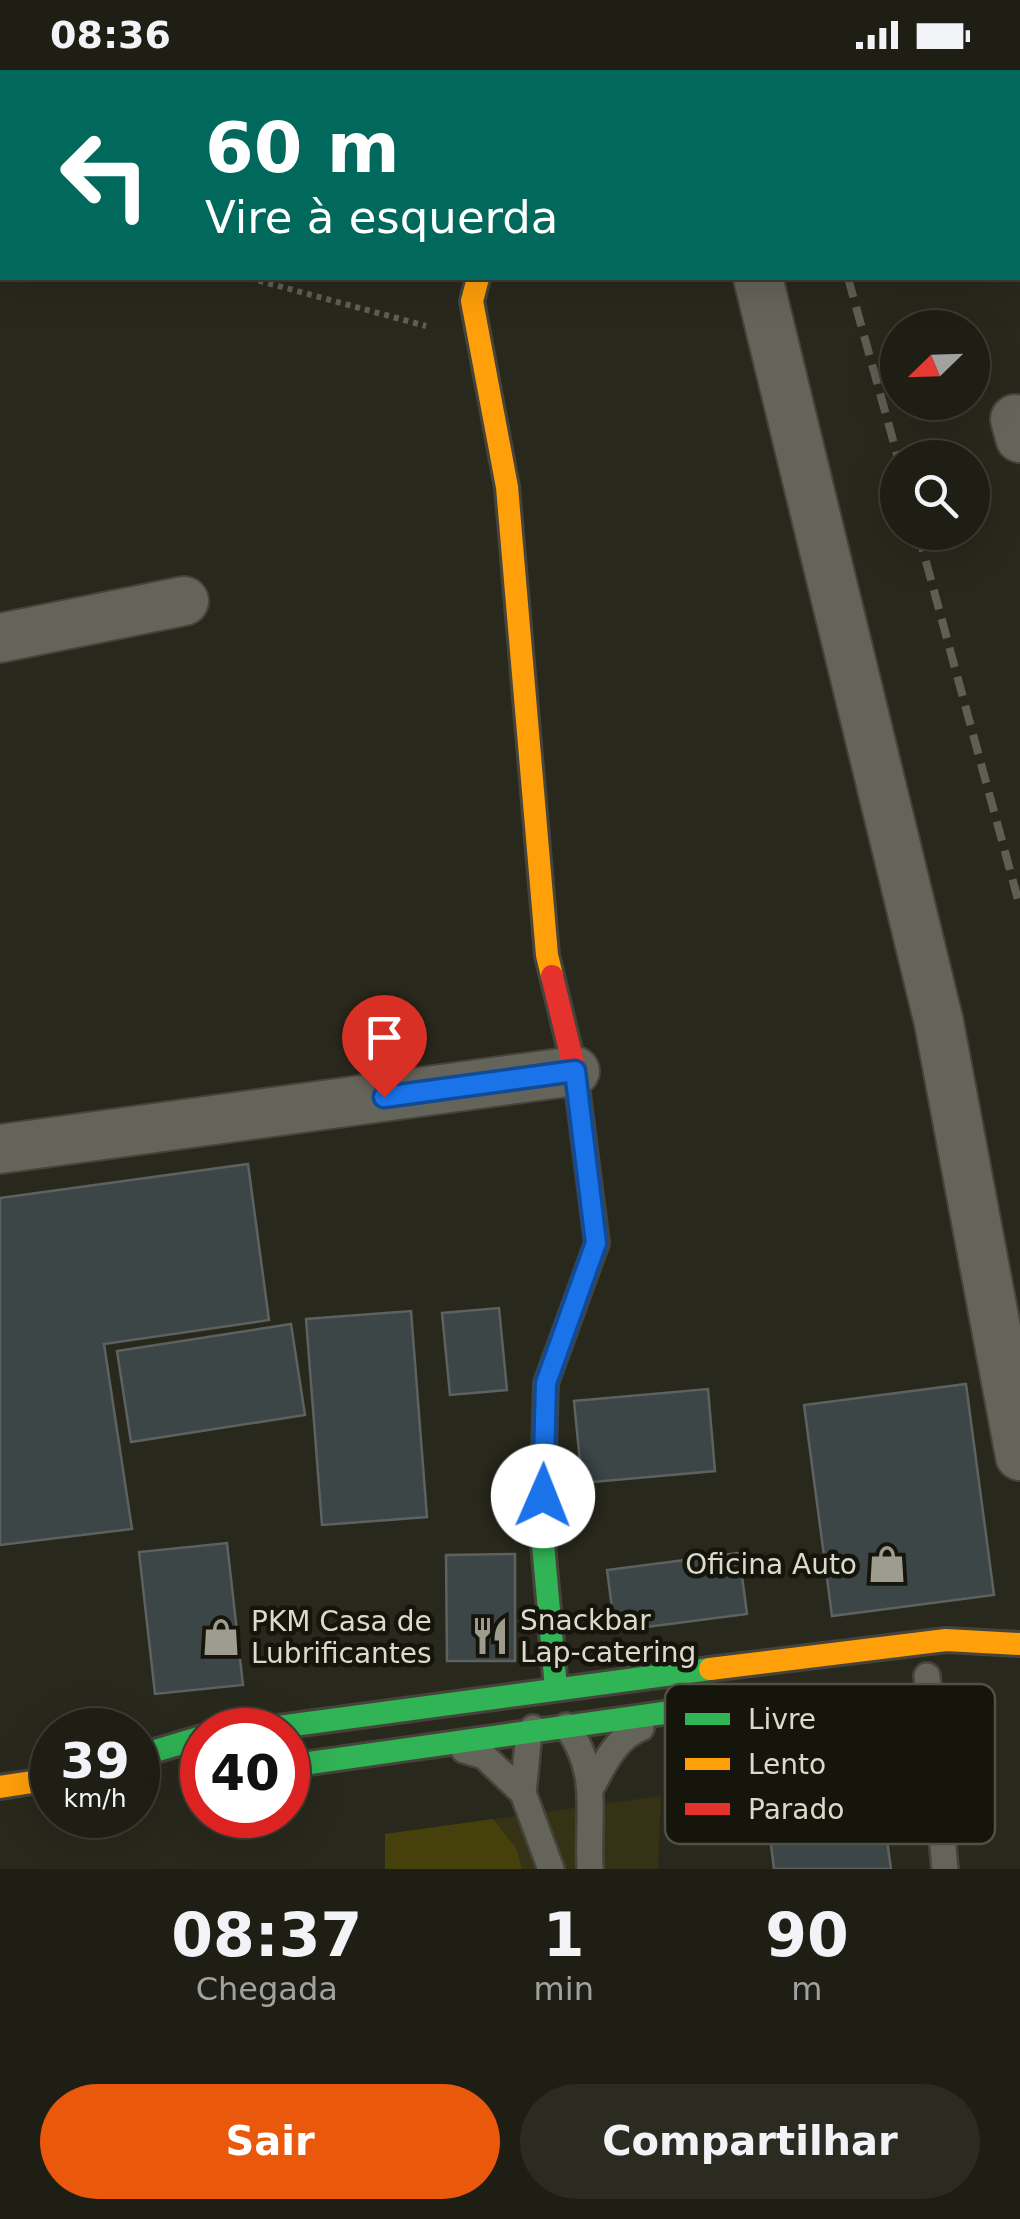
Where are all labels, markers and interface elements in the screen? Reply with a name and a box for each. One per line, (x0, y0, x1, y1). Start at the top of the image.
text: 08:36 (50, 13, 171, 57)
text: 60 m (205, 107, 400, 189)
icon: left (40, 110, 170, 240)
text: Vire à esquerda (205, 191, 558, 244)
north arrow (880, 310, 990, 420)
map controls (880, 310, 990, 550)
button: search (880, 440, 990, 550)
pin (342, 995, 427, 1098)
icon: arrive (357, 1010, 412, 1065)
position arrow (491, 1444, 595, 1548)
shop icon: Oficina Auto (866, 1543, 908, 1585)
place label: Oficina Auto (685, 1548, 857, 1581)
place label: Snackbar Lap-catering (520, 1604, 696, 1669)
place label: PKM Casa de Lubrificantes (251, 1605, 432, 1670)
restaurant icon: Snackbar Lap-catering (469, 1615, 511, 1657)
shop icon: PKM Casa de Lubrificantes (200, 1616, 242, 1658)
legend (665, 1684, 995, 1844)
text: Livre (748, 1703, 816, 1736)
speed limit sign: 40 (180, 1708, 310, 1838)
text: 39 (60, 1732, 130, 1790)
text: Lento (748, 1748, 826, 1781)
text: km/h (63, 1784, 127, 1813)
text: Parado (748, 1793, 844, 1826)
text: 08:37 (171, 1900, 362, 1970)
text: 1 (543, 1900, 585, 1970)
text: 90 (765, 1900, 849, 1970)
text: Chegada (196, 1970, 338, 2008)
text: min (534, 1970, 594, 2008)
text: m (791, 1970, 823, 2008)
button: Sair (40, 2084, 500, 2199)
button: Compartilhar (520, 2084, 980, 2199)

